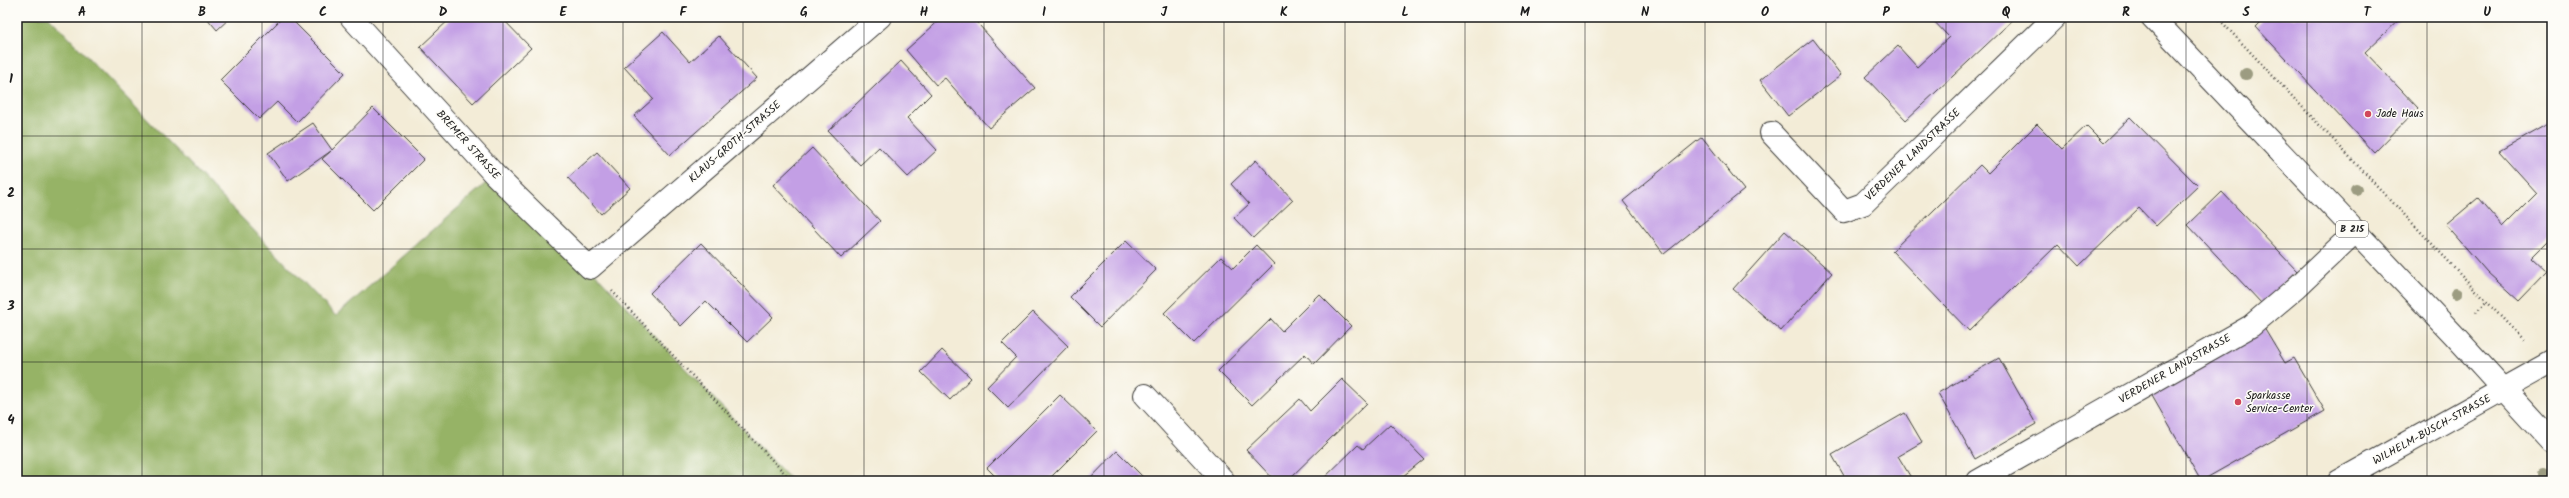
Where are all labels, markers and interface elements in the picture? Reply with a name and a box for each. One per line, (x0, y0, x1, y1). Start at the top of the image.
text: A (78, 2, 86, 23)
text: B (198, 2, 206, 23)
text: C (319, 2, 327, 23)
text: D (439, 2, 448, 23)
text: E (559, 2, 567, 23)
text: F (679, 2, 687, 23)
text: G (800, 2, 808, 23)
text: H (920, 2, 929, 23)
text: I (1042, 2, 1046, 23)
text: J (1161, 2, 1168, 23)
text: K (1280, 2, 1288, 23)
text: L (1401, 2, 1409, 23)
text: M (1520, 2, 1530, 23)
text: N (1641, 2, 1650, 23)
text: O (1761, 2, 1769, 23)
text: P (1882, 2, 1890, 23)
text: Q (2002, 2, 2011, 23)
text: R (2122, 2, 2130, 23)
text: S (2242, 2, 2250, 23)
text: T (2363, 2, 2372, 23)
text: U (2483, 2, 2491, 23)
text: 1 (9, 69, 13, 90)
street label: KLAUS-GROTH-STRASSE (685, 96, 786, 187)
street label: VERDENER LANDSTRASSE (1861, 104, 1965, 206)
place label: Jade Haus (2376, 105, 2424, 123)
street label: BREMER STRASSE (432, 106, 505, 184)
marker: Jade Haus (2363, 109, 2373, 119)
text: 2 (7, 183, 15, 204)
road number: B 215 (2336, 221, 2368, 237)
text: 3 (6, 296, 15, 317)
street label: VERDENER LANDSTRASSE (2115, 329, 2235, 409)
place label: Sparkasse Service-Center (2246, 387, 2314, 418)
street label: WILHELM-BUSCH-STRASSE (2369, 390, 2495, 470)
marker: Sparkasse Service-Center (2233, 397, 2243, 407)
text: 4 (7, 410, 15, 431)

